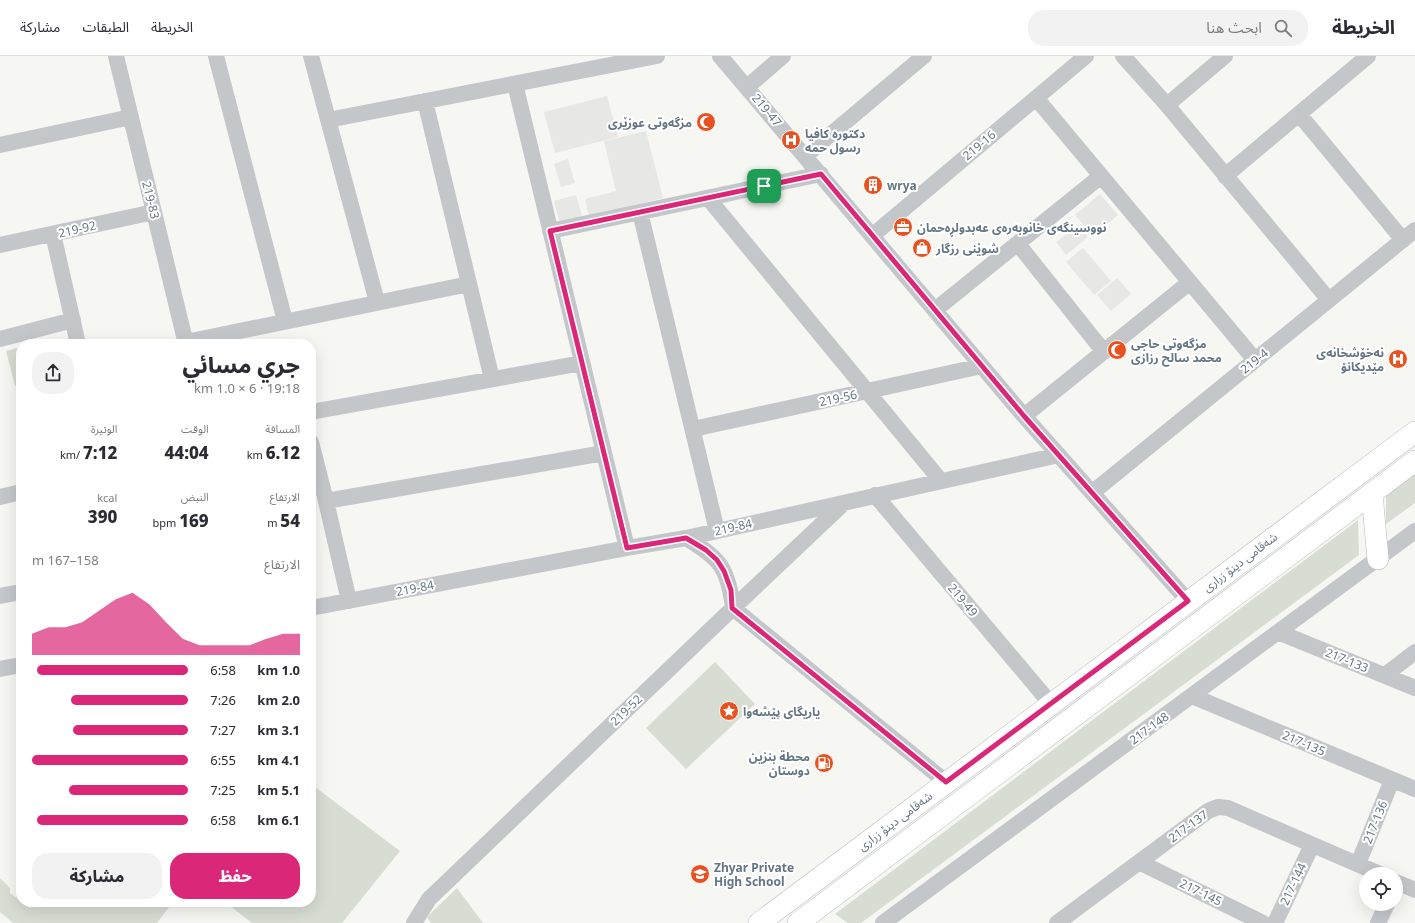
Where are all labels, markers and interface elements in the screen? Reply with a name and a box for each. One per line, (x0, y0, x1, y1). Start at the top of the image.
search box (1028, 10, 1308, 46)
text: الخريطة (1332, 14, 1395, 40)
text: مشاركة (20, 17, 60, 36)
text: الطبقات (82, 17, 129, 36)
text: الخريطة (151, 17, 193, 36)
text: ابحث هنا (1206, 17, 1262, 37)
icon: search (1272, 17, 1294, 39)
street label: 219-47 (748, 90, 786, 130)
mosque icon: مزگه‌وتی عوزێری (695, 111, 717, 133)
place label: مزگه‌وتی عوزێری (608, 114, 692, 131)
place label: دکتورە کافیا رسول حمە (805, 125, 865, 156)
street label: 219-16 (959, 126, 999, 164)
hospital icon: دکتورە کافیا رسول حمە (780, 129, 802, 151)
pin (747, 169, 781, 203)
building icon: wrya (862, 174, 884, 196)
icon: arrive (753, 175, 775, 197)
place label: wrya (887, 177, 917, 194)
street label: 219-83 (138, 179, 164, 221)
street label: 219-92 (56, 216, 98, 242)
office icon: نووسینگەی خانوبەرەی عەبدولڕەحمان (892, 216, 914, 238)
place label: نووسینگەی خانوبەرەی عەبدولڕەحمان (917, 219, 1107, 238)
shop icon: شوێنی رزگار (911, 237, 933, 259)
place label: شوێنی رزگار (935, 240, 999, 257)
place label: مزگەوتی حاجی محمد سالح رزازی (1131, 335, 1222, 367)
mosque icon: مزگەوتی حاجی محمد سالح رزازی (1106, 339, 1128, 361)
street label: 219-4 (1236, 344, 1272, 377)
place label: نەخۆشخانەی مێدیکانۆ (1316, 344, 1384, 375)
hospital icon: نەخۆشخانەی مێدیکانۆ (1387, 348, 1409, 370)
text: جري مسائي (182, 349, 300, 379)
button: share (32, 352, 74, 394)
text: 19:18 · 6 × 1.0 km (194, 379, 300, 397)
street label: 219-56 (818, 386, 859, 410)
text: الوتيرة (91, 421, 117, 436)
text: الوقت (181, 421, 209, 436)
text: المسافة (265, 421, 300, 436)
text: 7:12 (83, 441, 117, 464)
text: 44:04 (165, 441, 209, 464)
text: 6.12 (266, 441, 300, 464)
text: /km (60, 447, 83, 462)
text: km (247, 447, 266, 462)
text: النبض (181, 489, 209, 504)
text: الارتفاع (270, 489, 300, 504)
text: kcal (97, 490, 117, 505)
text: 390 (88, 505, 117, 528)
text: 169 (179, 509, 209, 532)
text: 54 (280, 509, 300, 532)
street label: 219-84 (712, 514, 754, 540)
text: bpm (152, 515, 179, 530)
text: m (267, 515, 280, 530)
street label: شەقامی دینۆ زراری (1199, 528, 1281, 596)
text: 158–167 m (32, 551, 99, 569)
text: الارتفاع (264, 555, 300, 573)
street label: 219-84 (395, 576, 435, 600)
street label: 219-49 (944, 580, 982, 620)
street label: 217-133 (1323, 644, 1371, 676)
text: 6:58 (210, 661, 236, 679)
text: 1.0 km (257, 661, 300, 679)
text: 7:26 (210, 691, 236, 709)
text: 2.0 km (257, 691, 300, 709)
street label: 219-52 (606, 691, 646, 729)
place icon: یاریگای پێشەوا (718, 700, 740, 722)
place label: یاریگای پێشەوا (743, 703, 820, 720)
street label: 217-148 (1126, 708, 1172, 748)
text: 7:27 (210, 721, 236, 739)
text: 3.1 km (257, 721, 300, 739)
street label: 217-135 (1280, 726, 1328, 760)
place label: محطة بنزين دوستان (749, 748, 810, 779)
text: 6:55 (210, 751, 236, 769)
text: 4.1 km (257, 751, 300, 769)
fuel station icon: محطة بنزين دوستان (813, 752, 835, 774)
text: 7:25 (210, 781, 236, 799)
text: 5.1 km (257, 781, 300, 799)
street label: شەقامی دینۆ زراری (854, 787, 936, 855)
street label: 217-136 (1359, 798, 1391, 846)
street label: 217-137 (1165, 806, 1211, 846)
text: 6:58 (210, 811, 236, 829)
text: 6.1 km (257, 811, 300, 829)
button: مشاركة (32, 853, 162, 899)
button: حفظ (170, 853, 300, 899)
place label: Zhyar Private High School (714, 859, 794, 890)
street label: 217-144 (1276, 860, 1310, 908)
school or university icon: Zhyar Private High School (689, 863, 711, 885)
map controls (1359, 867, 1403, 911)
button: locate (1359, 867, 1403, 911)
street label: 217-145 (1177, 874, 1225, 910)

